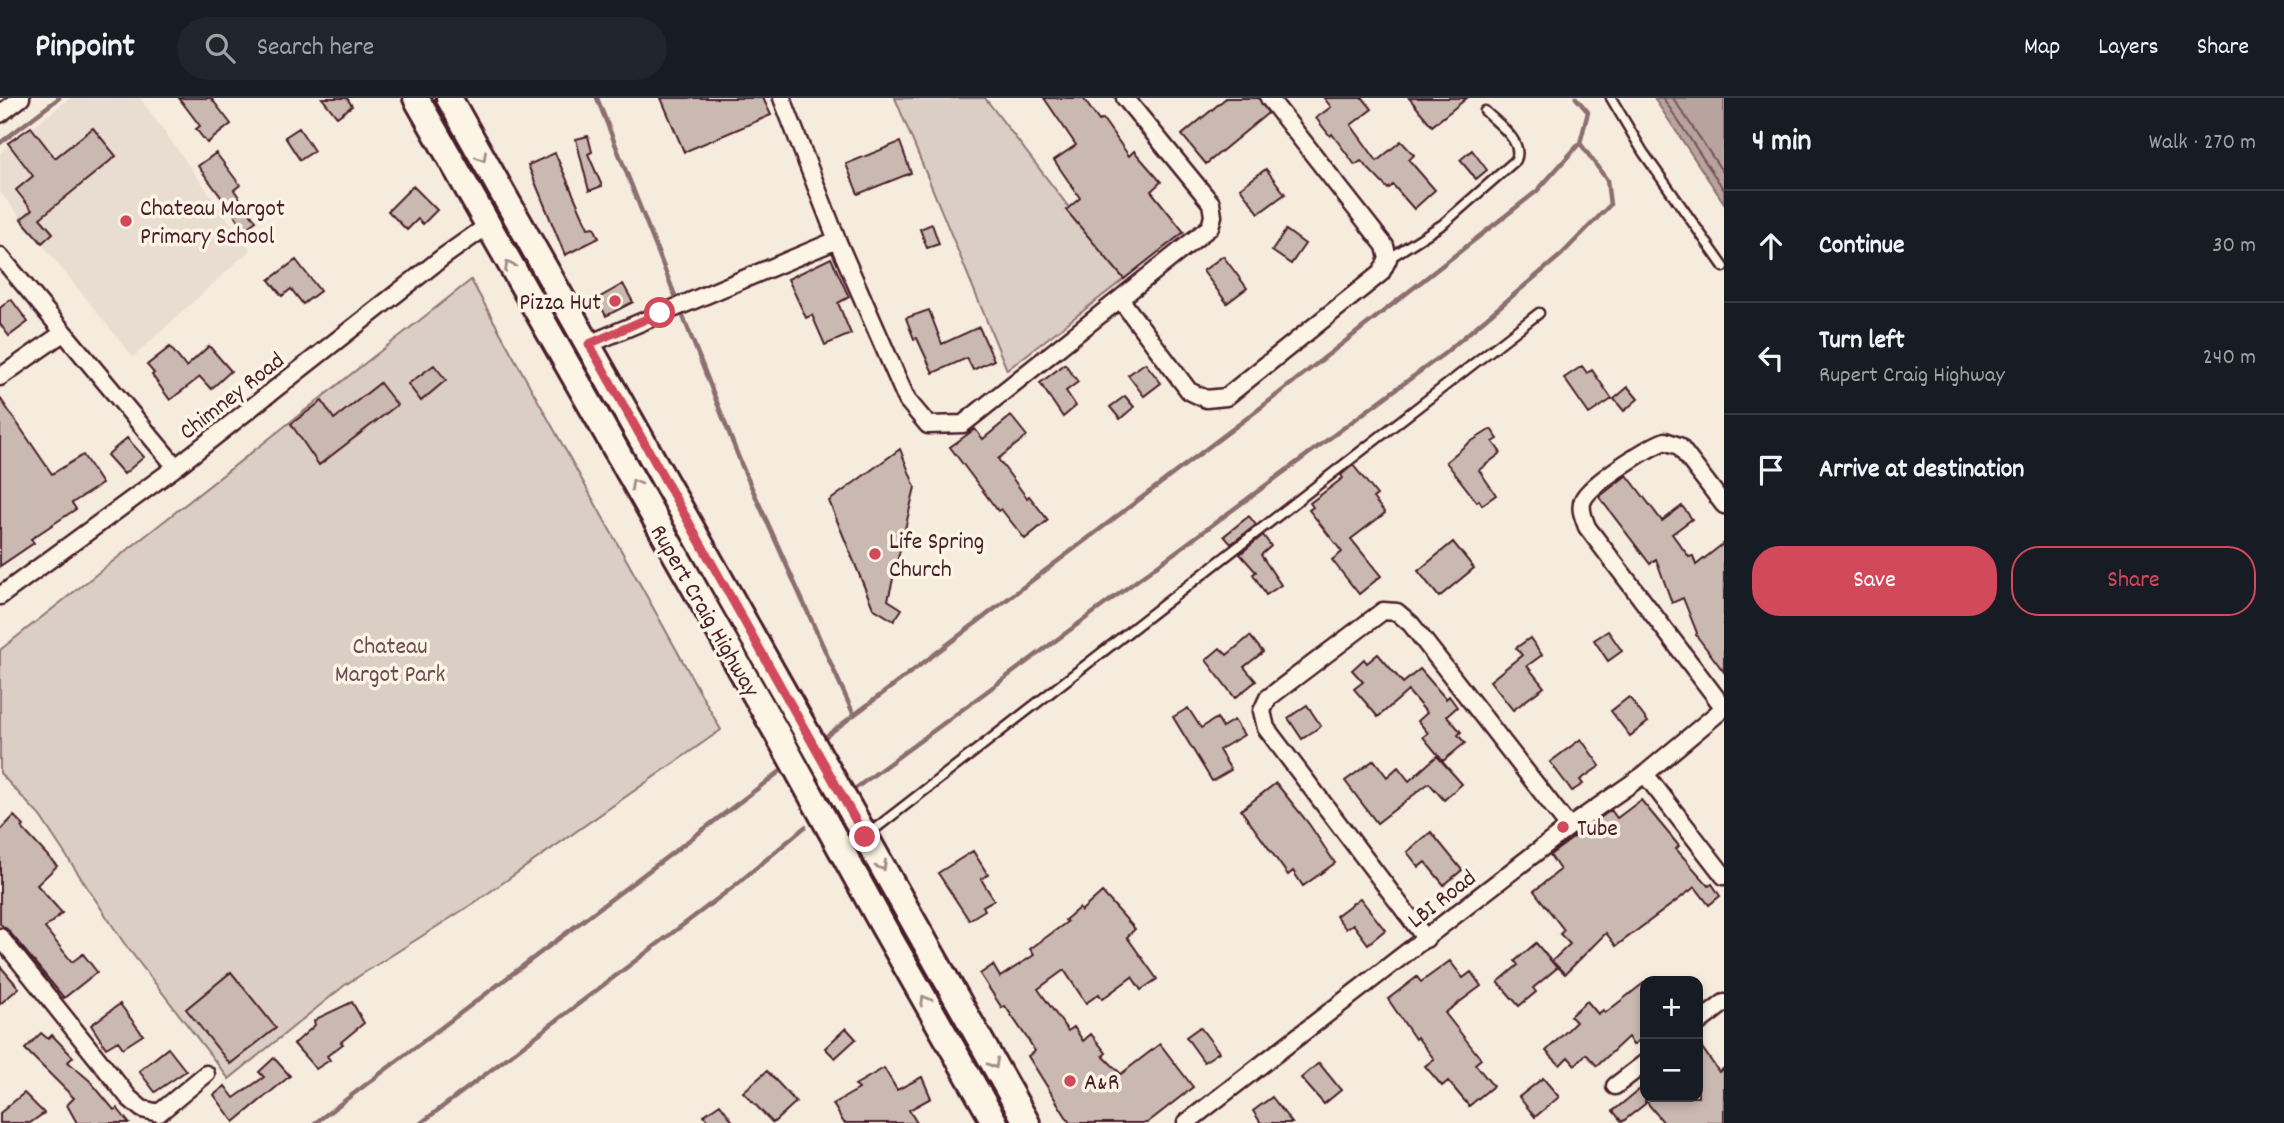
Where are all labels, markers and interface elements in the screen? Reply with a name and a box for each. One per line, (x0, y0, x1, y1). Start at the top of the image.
search box (177, 17, 667, 80)
text: Pinpoint (35, 25, 135, 72)
icon: search (201, 29, 239, 67)
text: Search here (257, 30, 374, 67)
text: Map (2024, 31, 2060, 65)
text: Layers (2098, 31, 2159, 65)
text: Share (2197, 31, 2249, 65)
text: 4 min (1752, 122, 1811, 165)
text: Walk · 270 m (2149, 127, 2256, 160)
one-way arrow (474, 150, 487, 163)
place label: Chateau Margot Primary School (140, 193, 285, 255)
marker: Chateau Margot Primary School (118, 213, 134, 229)
icon: ahead (1752, 227, 1790, 265)
text: Continue (1819, 228, 1904, 265)
text: 30 m (2212, 230, 2256, 263)
one-way arrow (504, 260, 517, 273)
place label: Pizza Hut (519, 287, 601, 321)
marker: Pizza Hut (607, 293, 623, 309)
route start (644, 297, 675, 328)
text: Turn left (1819, 323, 1905, 360)
icon: left (1752, 339, 1790, 377)
text: 240 m (2203, 342, 2256, 375)
street label: Chimney Road (173, 345, 293, 449)
text: Rupert Craig Highway (1819, 360, 2005, 393)
icon: arrive (1752, 451, 1790, 489)
text: Arrive at destination (1819, 452, 2024, 489)
one-way arrow (630, 479, 643, 491)
street label: Rupert Craig Highway (640, 519, 767, 705)
place label: Life Spring Church (889, 526, 984, 588)
marker: Life Spring Church (867, 546, 883, 562)
button: Save (1752, 546, 1997, 616)
button: Share (2011, 546, 2256, 616)
park label: Chateau Margot Park (335, 631, 445, 693)
place label: Tube (1577, 813, 1618, 847)
marker: Tube (1555, 819, 1571, 835)
route end (849, 821, 880, 852)
one-way arrow (873, 858, 886, 871)
street label: LBI Road (1401, 863, 1484, 938)
map controls (1640, 976, 1703, 1102)
button: + (1640, 976, 1703, 1039)
one-way arrow (920, 995, 933, 1007)
button: − (1640, 1039, 1703, 1102)
one-way arrow (986, 1056, 999, 1069)
place label: A&R (1084, 1067, 1119, 1101)
marker: A&R (1062, 1073, 1078, 1089)

